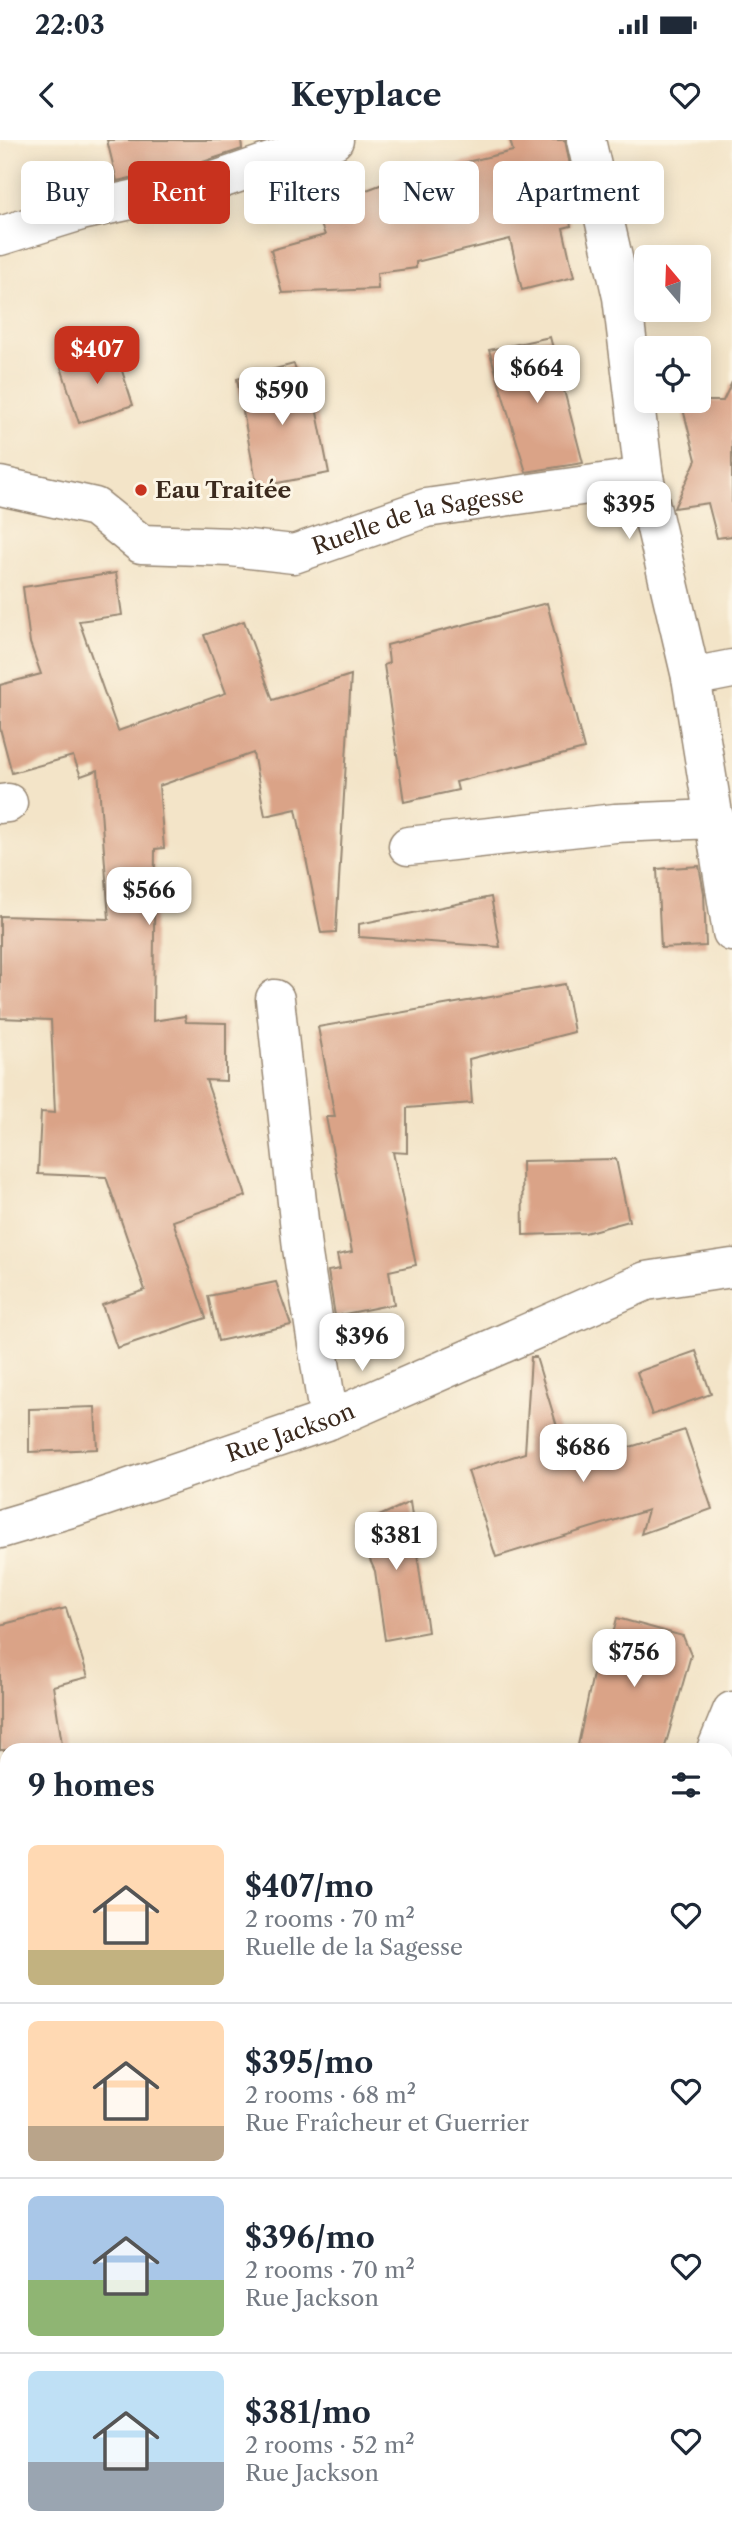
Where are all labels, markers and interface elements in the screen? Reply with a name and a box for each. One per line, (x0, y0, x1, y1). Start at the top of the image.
text: 22:03 (35, 9, 105, 41)
text: Keyplace (290, 75, 442, 114)
icon: back (28, 76, 66, 114)
icon: heart (666, 76, 704, 114)
chip: Buy (21, 161, 114, 224)
chip: Rent (128, 161, 230, 224)
chip: Filters (244, 161, 365, 224)
chip: New (379, 161, 479, 224)
chip: Apartment (493, 161, 664, 224)
north arrow (634, 245, 710, 322)
map controls (634, 245, 711, 413)
pin: $407 (56, 327, 138, 386)
text: $407 (70, 335, 124, 363)
button: locate (634, 336, 711, 413)
pin: $664 (496, 345, 578, 405)
text: $664 (510, 354, 564, 382)
pin: $590 (241, 368, 323, 427)
text: $590 (255, 376, 309, 404)
place label: Eau Traitée (155, 476, 291, 504)
street label: Ruelle de la Sagesse (308, 480, 526, 561)
marker: Eau Traitée (133, 482, 149, 498)
pin: $395 (588, 482, 670, 541)
text: $395 (603, 490, 655, 518)
pin: $566 (108, 868, 190, 927)
text: $566 (122, 876, 176, 904)
pin: $396 (321, 1314, 403, 1373)
text: $396 (335, 1322, 389, 1350)
street label: Rue Jackson (223, 1397, 359, 1468)
pin: $686 (542, 1424, 624, 1484)
text: $686 (556, 1433, 610, 1461)
pin: $381 (355, 1512, 437, 1572)
text: $381 (371, 1521, 421, 1549)
pin: $756 (593, 1630, 675, 1689)
text: $756 (608, 1638, 660, 1666)
icon: filters (667, 1766, 705, 1804)
text: 9 homes (28, 1767, 155, 1804)
text: $407/mo (245, 1868, 374, 1905)
icon: home (84, 1873, 168, 1957)
icon: heart (667, 1896, 705, 1934)
text: 2 rooms · 70 m² (245, 1905, 415, 1933)
text: Ruelle de la Sagesse (245, 1933, 463, 1961)
text: $395/mo (245, 2044, 373, 2081)
icon: home (84, 2049, 168, 2133)
icon: heart (667, 2072, 705, 2110)
text: 2 rooms · 68 m² (245, 2081, 416, 2109)
text: Rue Fraîcheur et Guerrier (245, 2109, 529, 2137)
text: $396/mo (245, 2219, 375, 2256)
icon: home (84, 2224, 168, 2308)
icon: heart (667, 2247, 705, 2285)
text: 2 rooms · 70 m² (245, 2256, 415, 2284)
text: Rue Jackson (245, 2284, 379, 2312)
text: $381/mo (245, 2394, 371, 2431)
icon: home (84, 2399, 168, 2483)
icon: heart (667, 2422, 705, 2460)
text: 2 rooms · 52 m² (245, 2431, 415, 2459)
text: Rue Jackson (245, 2459, 379, 2487)

